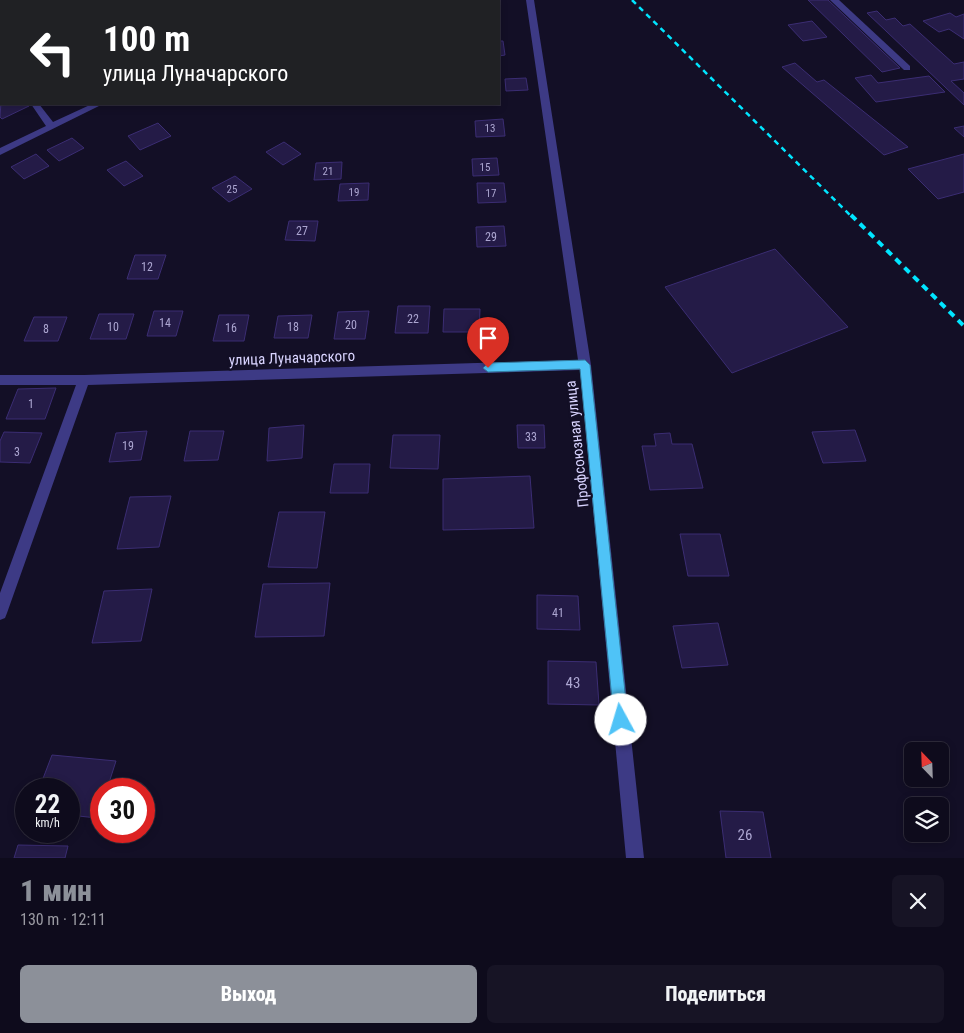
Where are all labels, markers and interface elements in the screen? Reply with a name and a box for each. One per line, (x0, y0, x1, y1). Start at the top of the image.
text: 100 m (103, 19, 190, 60)
icon: left (20, 20, 85, 85)
text: улица Луначарского (103, 61, 288, 86)
house number: 13 (485, 122, 495, 135)
house number: 15 (480, 161, 490, 174)
house number: 21 (323, 165, 333, 178)
house number: 25 (227, 183, 237, 196)
house number: 19 (349, 186, 359, 199)
house number: 17 (486, 187, 496, 200)
house number: 27 (296, 224, 308, 238)
house number: 29 (485, 230, 497, 244)
house number: 12 (141, 260, 153, 274)
house number: 22 (407, 312, 419, 326)
house number: 14 (159, 316, 171, 330)
pin (467, 317, 509, 368)
house number: 20 (345, 318, 357, 332)
house number: 10 (107, 320, 119, 334)
house number: 18 (287, 320, 299, 334)
house number: 16 (225, 321, 237, 335)
house number: 8 (43, 322, 49, 336)
icon: arrive (474, 324, 502, 352)
street label: улица Луначарского (229, 347, 355, 369)
street label: Профсоюзная улица (561, 380, 593, 508)
house number: 1 (28, 397, 34, 411)
house number: 33 (525, 430, 537, 444)
house number: 19 (122, 439, 134, 453)
house number: 3 (14, 445, 20, 459)
house number: 41 (552, 606, 564, 620)
house number: 43 (566, 674, 580, 692)
position arrow (594, 693, 646, 745)
north arrow (904, 742, 949, 788)
map controls (904, 742, 949, 842)
speed limit sign: 30 (90, 778, 155, 843)
text: 22 (35, 790, 60, 819)
button: layers (904, 797, 949, 842)
text: km/h (35, 816, 60, 830)
house number: 26 (738, 826, 752, 844)
text: 1 мин (20, 873, 92, 908)
button: close (892, 875, 944, 927)
text: 130 m · 12:11 (20, 910, 106, 929)
button: Выход (20, 965, 477, 1023)
button: Поделиться (487, 965, 944, 1023)

